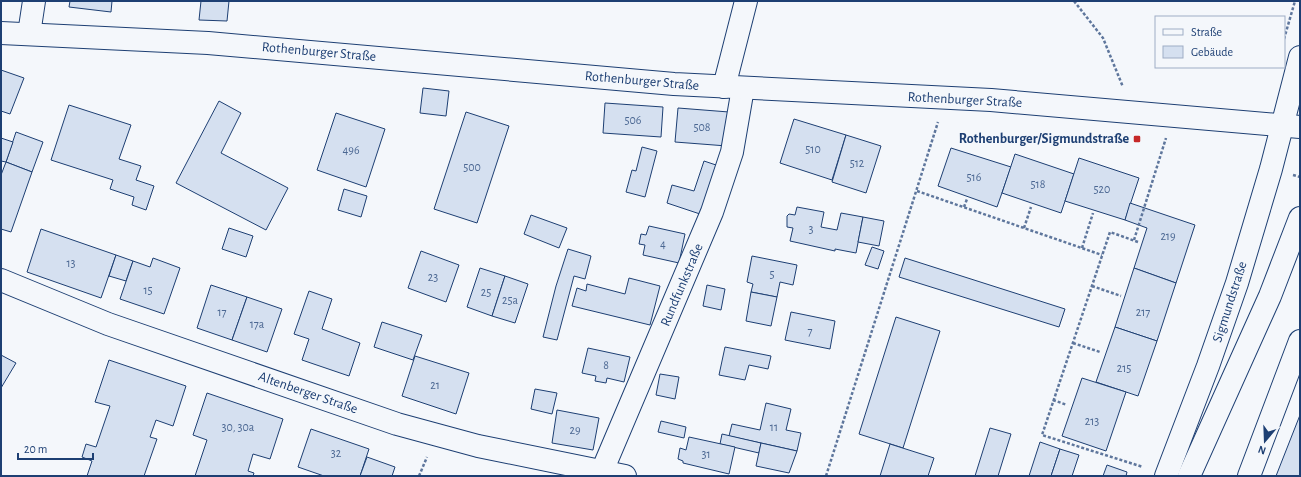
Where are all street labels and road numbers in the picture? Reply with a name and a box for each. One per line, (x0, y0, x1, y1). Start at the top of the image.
street label: Rothenburger Straße (261, 40, 377, 64)
street label: Rothenburger Straße (584, 69, 700, 93)
street label: Rothenburger Straße (907, 90, 1023, 110)
street label: Rundfunkstraße (658, 242, 706, 328)
street label: Sigmundstraße (1210, 260, 1250, 344)
street label: Altenberger Straße (257, 369, 359, 417)

